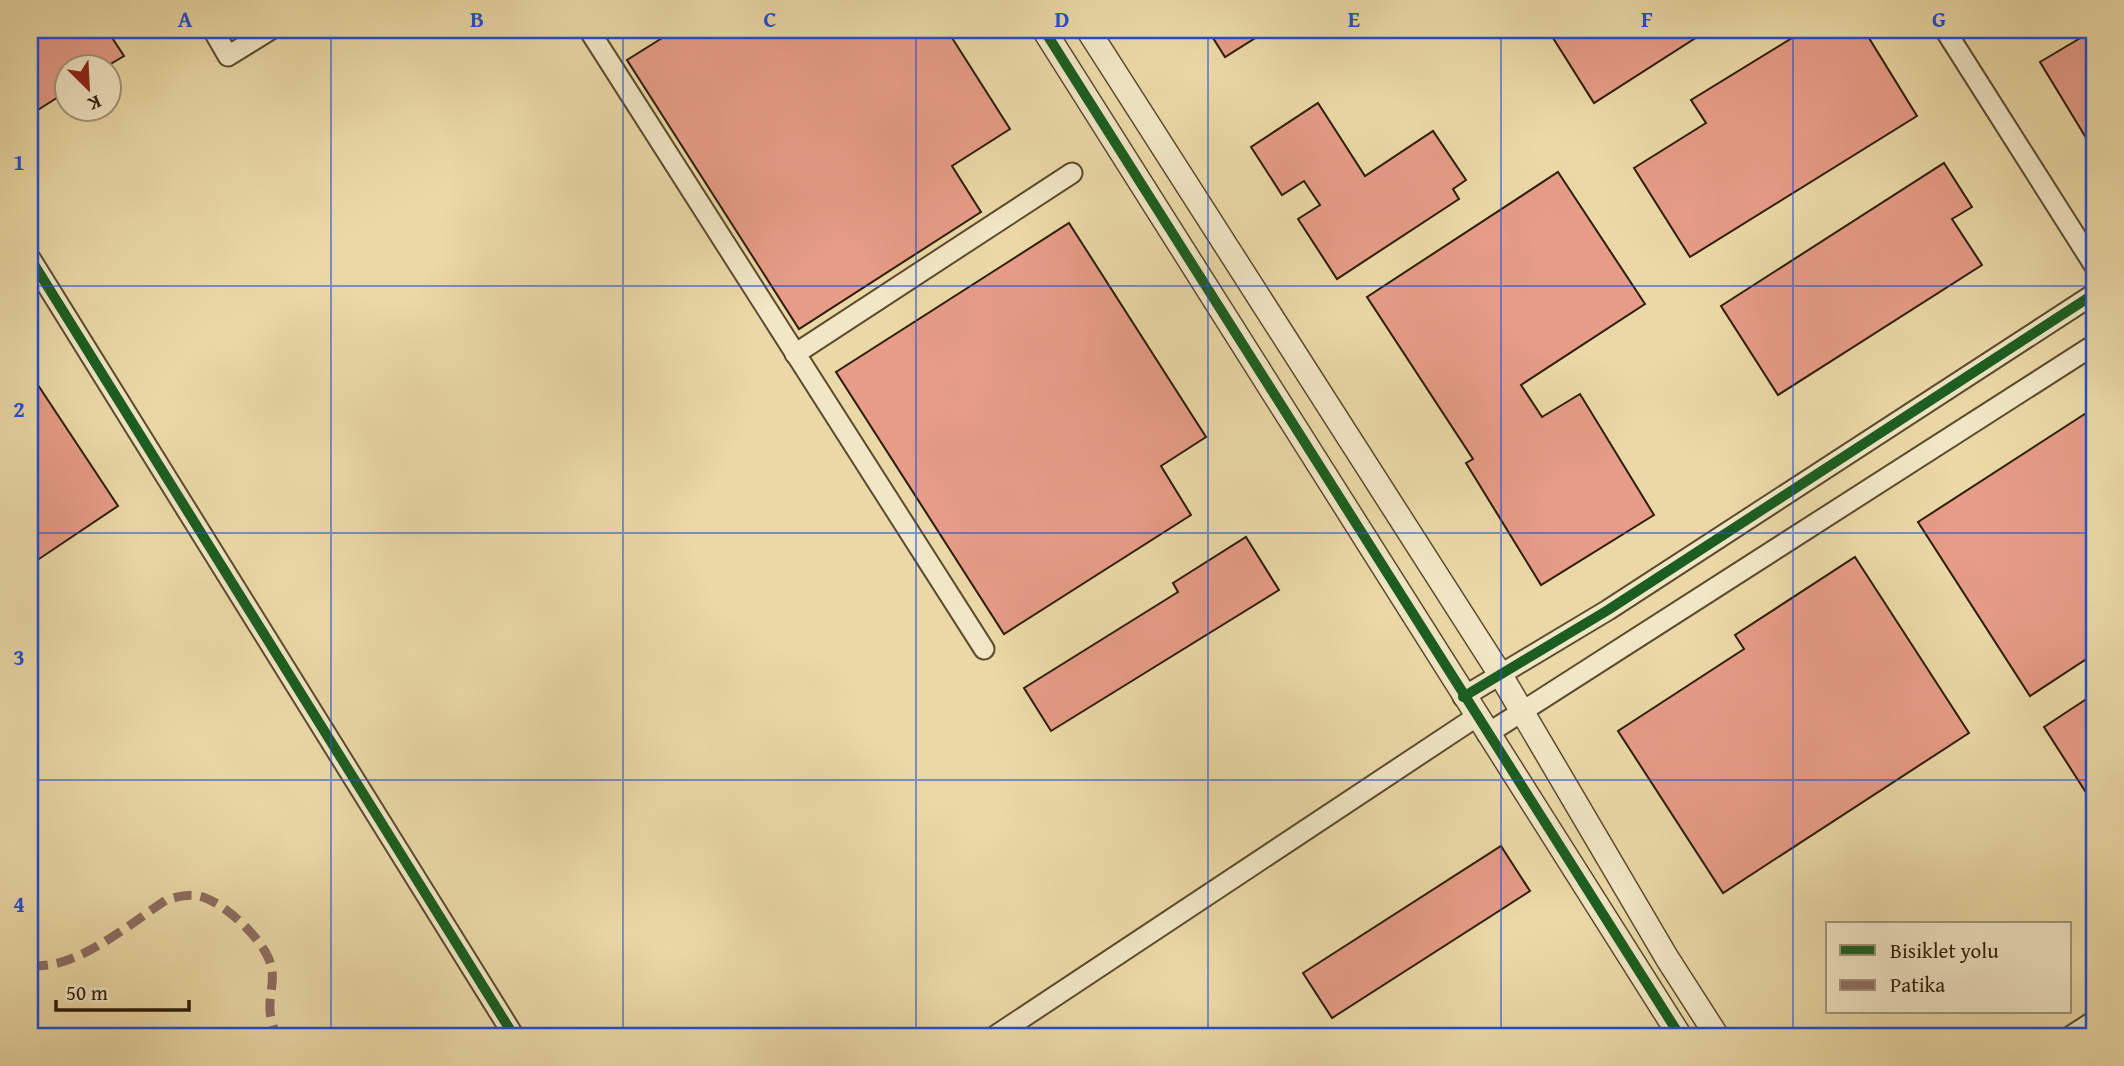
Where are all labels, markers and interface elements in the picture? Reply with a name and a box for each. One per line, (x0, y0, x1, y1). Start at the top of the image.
text: A (178, 2, 193, 35)
text: B (470, 2, 484, 35)
text: C (763, 2, 777, 35)
text: D (1055, 2, 1070, 35)
text: E (1348, 2, 1360, 35)
text: F (1641, 2, 1653, 35)
text: G (1932, 2, 1946, 35)
north arrow (52, 52, 122, 122)
text: K (84, 88, 106, 119)
text: 1 (13, 145, 25, 178)
text: 2 (13, 392, 25, 425)
text: 3 (13, 640, 25, 673)
text: 4 (13, 887, 25, 920)
legend (1826, 922, 2072, 1014)
text: Bisiklet yolu (1890, 935, 1999, 966)
scale bar (56, 968, 189, 1012)
text: Patika (1890, 969, 1945, 1000)
text: 50 m (66, 977, 108, 1008)

